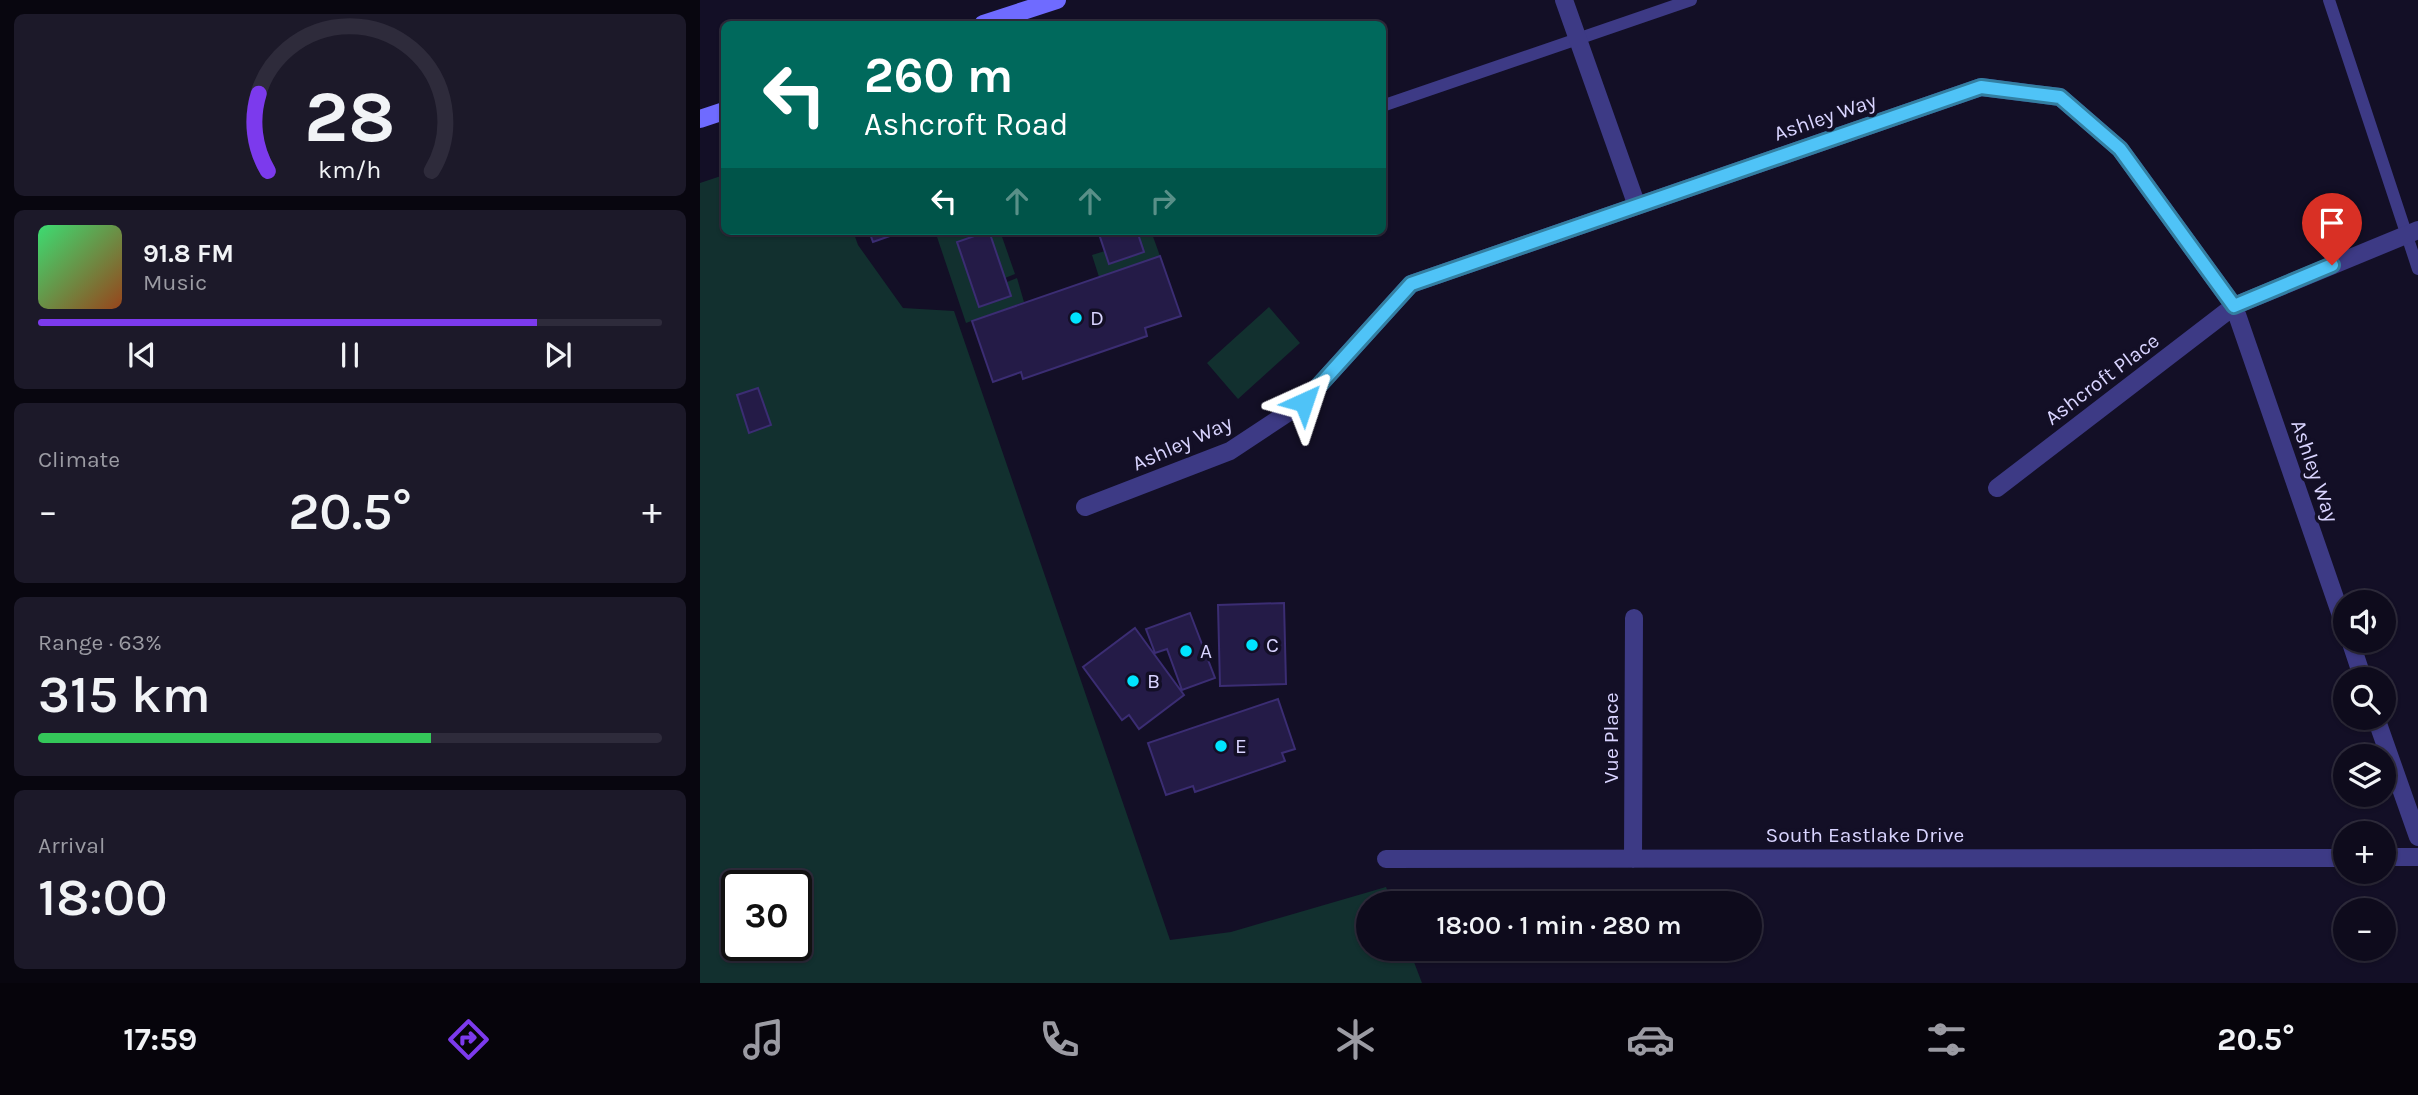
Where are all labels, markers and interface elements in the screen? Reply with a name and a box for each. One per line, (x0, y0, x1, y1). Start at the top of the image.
text: 260 m (864, 47, 1013, 104)
icon: left (749, 49, 840, 140)
text: 28 (304, 74, 396, 159)
street label: Ashley Way (1771, 88, 1880, 146)
text: Ashcroft Road (864, 106, 1068, 143)
text: km/h (318, 155, 382, 184)
icon: left (925, 182, 963, 220)
icon: ahead (998, 182, 1036, 220)
icon: ahead (1071, 182, 1109, 220)
icon: right (1144, 182, 1182, 220)
pin (2302, 193, 2362, 265)
icon: arrive (2313, 204, 2351, 242)
text: 91.8 FM (143, 238, 234, 269)
text: Music (143, 269, 207, 296)
place label: D (1090, 306, 1104, 330)
marker: D (1068, 310, 1084, 326)
street label: Ashcroft Place (2040, 328, 2164, 430)
icon: previous (123, 336, 161, 374)
icon: pause (331, 336, 369, 374)
icon: next (539, 336, 577, 374)
position arrow (1267, 365, 1341, 439)
street label: Ashley Way (1128, 410, 1236, 476)
street label: Ashley Way (2286, 417, 2344, 526)
text: Climate (38, 446, 120, 473)
text: 20.5° (288, 481, 412, 542)
text: − (38, 489, 58, 534)
text: + (642, 489, 662, 534)
map controls (2333, 590, 2396, 961)
button: sound (2333, 590, 2396, 653)
text: Range · 63% (38, 629, 162, 656)
place label: C (1266, 633, 1279, 657)
marker: C (1244, 637, 1260, 653)
place label: A (1200, 639, 1212, 663)
marker: A (1178, 643, 1194, 659)
text: 315 km (38, 664, 211, 725)
button: search (2333, 667, 2396, 730)
place label: B (1147, 669, 1160, 693)
marker: B (1125, 673, 1141, 689)
street label: Vue Place (1599, 693, 1623, 783)
place label: E (1235, 734, 1247, 758)
marker: E (1213, 738, 1229, 754)
button: layers (2333, 744, 2396, 807)
button: + (2333, 821, 2396, 884)
street label: South Eastlake Drive (1766, 823, 1964, 847)
text: Arrival (38, 832, 105, 859)
text: 18:00 (38, 867, 167, 928)
speed limit sign: 30 (721, 870, 812, 961)
button: − (2333, 898, 2396, 961)
text: 18:00 · 1 min · 280 m (1436, 910, 1682, 941)
icon: directions (444, 1015, 493, 1064)
icon: music (739, 1015, 788, 1064)
icon: phone (1035, 1015, 1084, 1064)
icon: climate (1331, 1015, 1380, 1064)
icon: car (1626, 1015, 1675, 1064)
icon: filters (1922, 1015, 1971, 1064)
text: 17:59 (123, 1021, 197, 1058)
text: 20.5° (2217, 1021, 2295, 1058)

